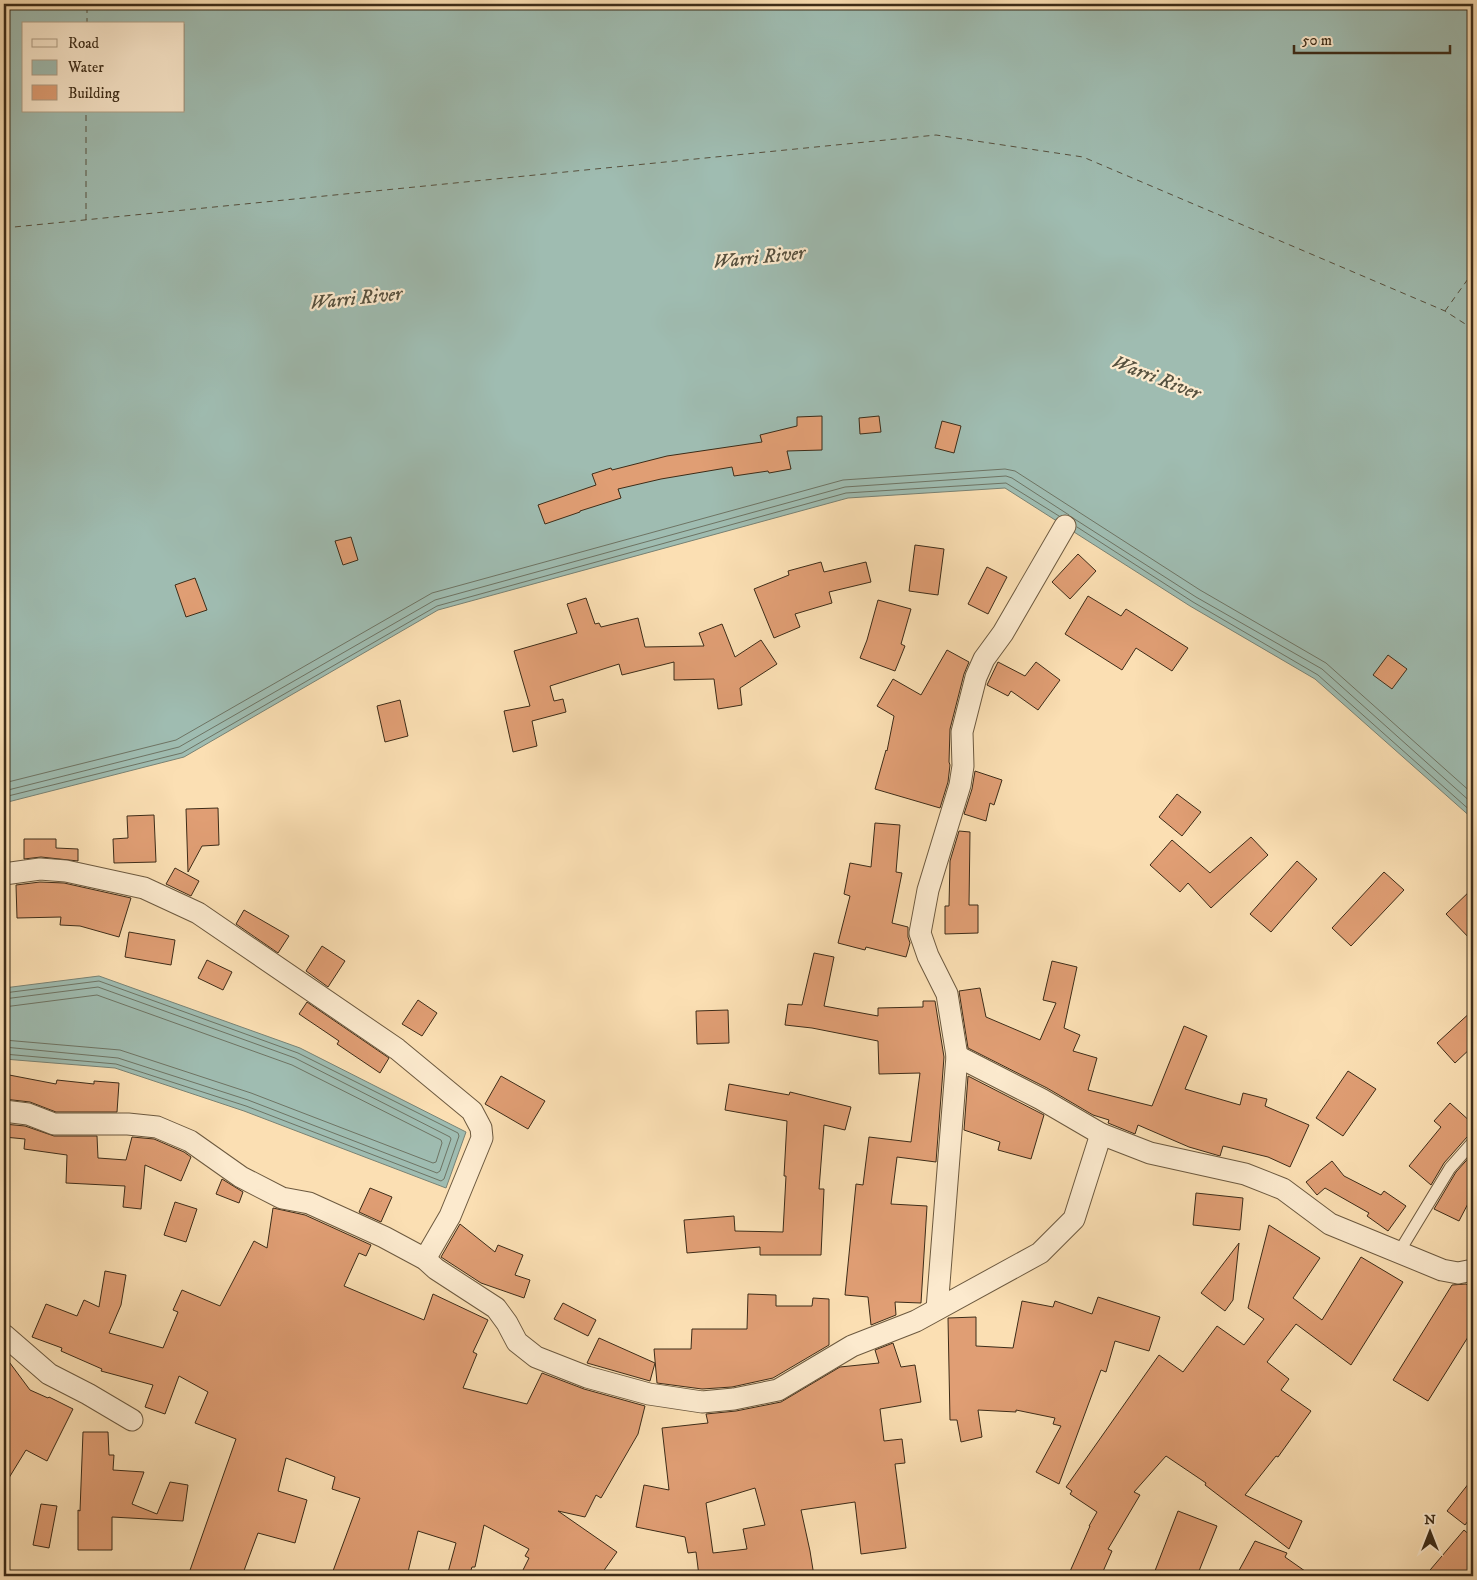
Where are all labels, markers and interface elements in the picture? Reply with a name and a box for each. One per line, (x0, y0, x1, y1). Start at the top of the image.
legend (22, 22, 185, 112)
scale bar (1294, 22, 1451, 54)
text: 50 m (1302, 31, 1332, 50)
text: Road (68, 34, 100, 53)
text: Water (67, 58, 104, 77)
text: Building (68, 84, 120, 103)
water label: Warri River (712, 241, 808, 275)
water label: Warri River (309, 282, 405, 316)
water label: Warri River (1108, 350, 1205, 407)
north arrow (1404, 1508, 1454, 1558)
text: N (1424, 1511, 1436, 1529)

